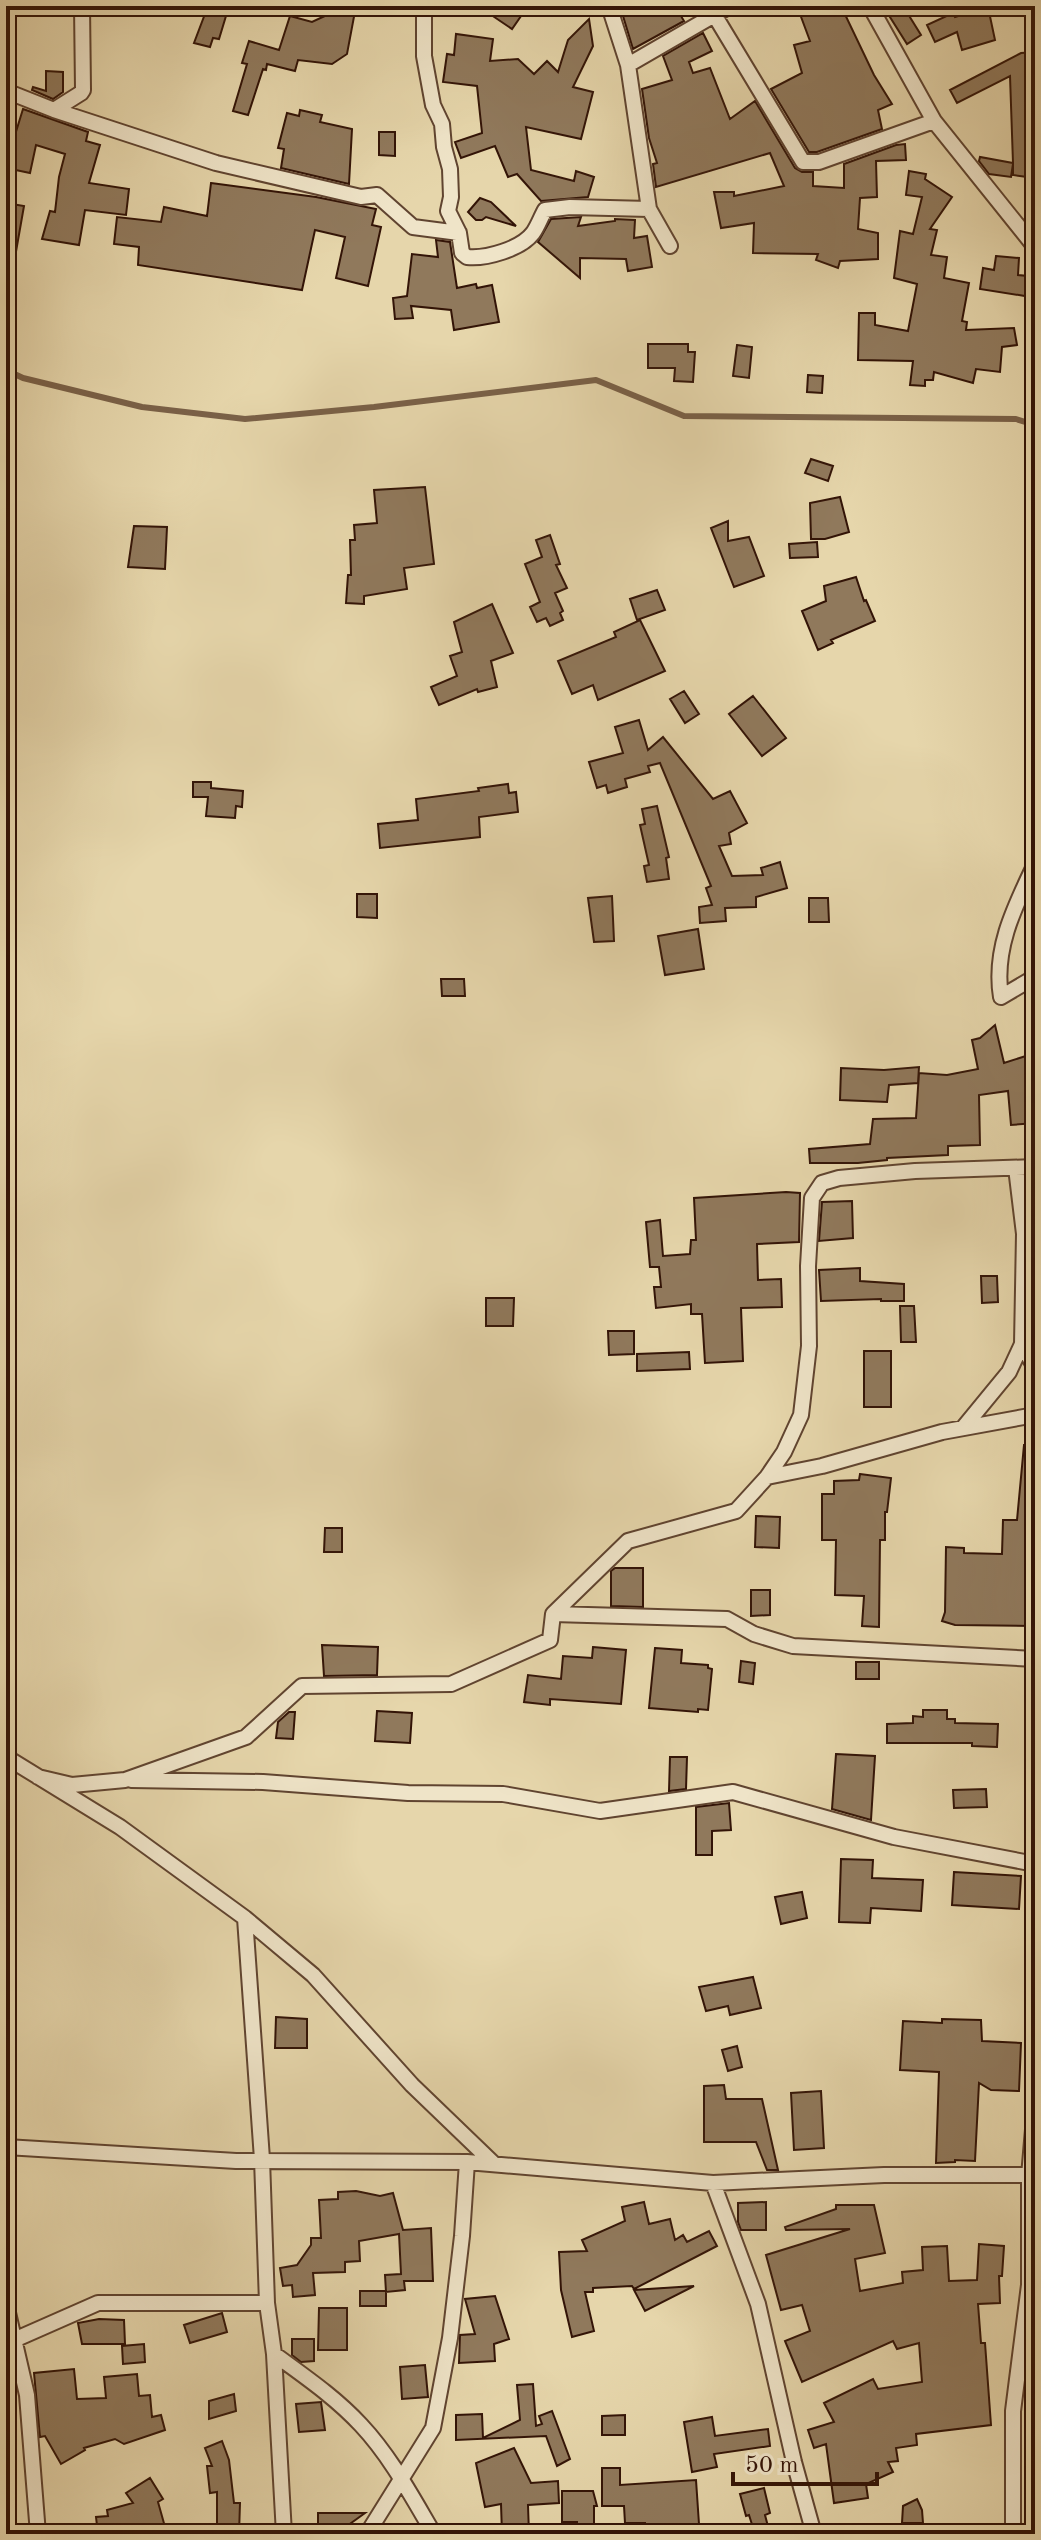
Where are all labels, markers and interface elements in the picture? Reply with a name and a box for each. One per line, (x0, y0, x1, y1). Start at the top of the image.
scale bar (733, 2436, 877, 2486)
text: 50 m (745, 2454, 799, 2478)

